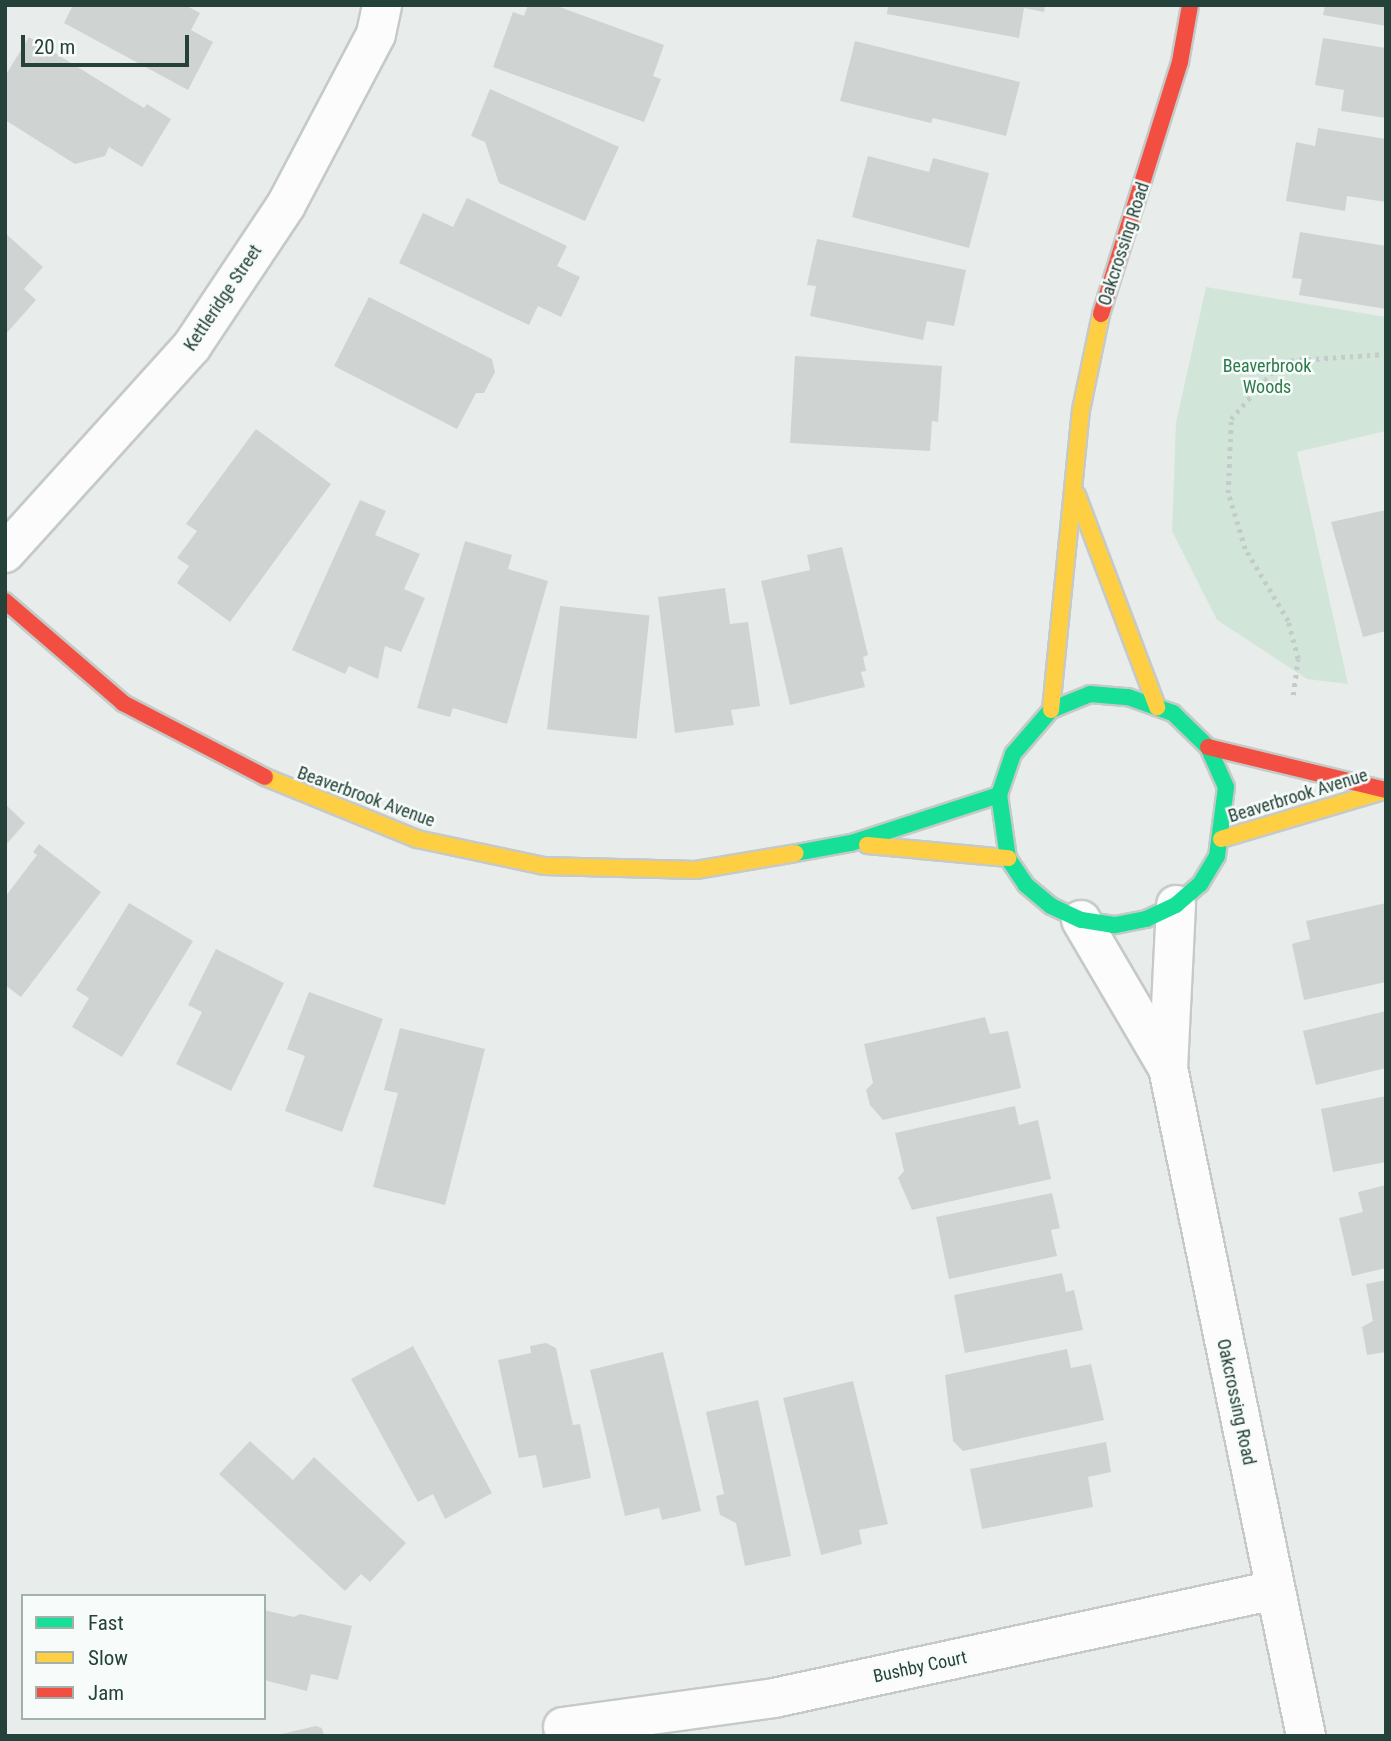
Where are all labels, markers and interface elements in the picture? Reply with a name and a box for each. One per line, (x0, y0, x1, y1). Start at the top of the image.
scale bar (24, 21, 192, 65)
text: 20 m (34, 35, 75, 59)
street label: Oakcrossing Road (1094, 180, 1154, 308)
street label: Kettleridge Street (180, 241, 266, 355)
park label: Beaverbrook Woods (1223, 356, 1311, 398)
street label: Beaverbrook Avenue (294, 762, 438, 832)
street label: Beaverbrook Avenue (1226, 765, 1370, 827)
street label: Oakcrossing Road (1212, 1337, 1260, 1467)
legend (21, 1594, 266, 1720)
text: Fast (88, 1611, 124, 1635)
text: Slow (88, 1646, 128, 1670)
street label: Bushby Court (871, 1647, 969, 1687)
text: Jam (88, 1681, 124, 1705)

